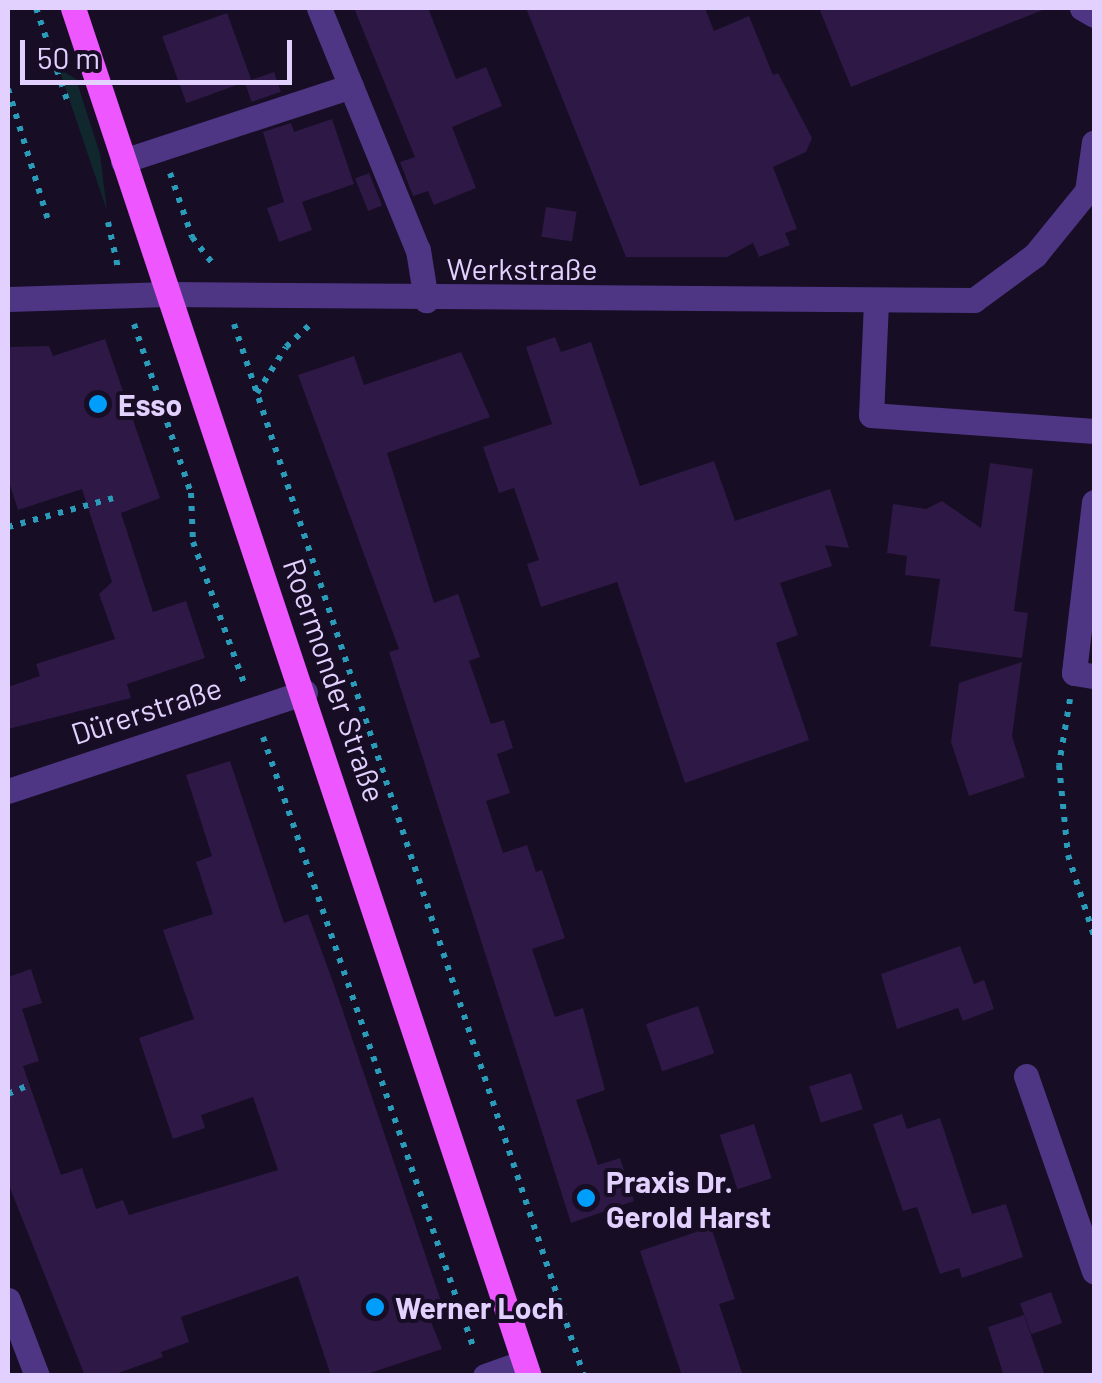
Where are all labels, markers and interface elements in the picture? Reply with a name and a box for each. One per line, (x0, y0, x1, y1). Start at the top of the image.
scale bar (25, 20, 298, 82)
text: 50 m (37, 39, 100, 75)
street label: Werkstraße (447, 250, 597, 286)
place label: Esso (118, 386, 182, 422)
marker: Esso (87, 393, 109, 415)
street label: Roermonder Straße (276, 554, 394, 806)
street label: Dürerstraße (66, 669, 226, 751)
place label: Praxis Dr. Gerold Harst (606, 1163, 771, 1234)
marker: Praxis Dr. Gerold Harst (575, 1187, 597, 1209)
place label: Werner Loch (395, 1289, 564, 1325)
marker: Werner Loch (364, 1296, 386, 1318)

